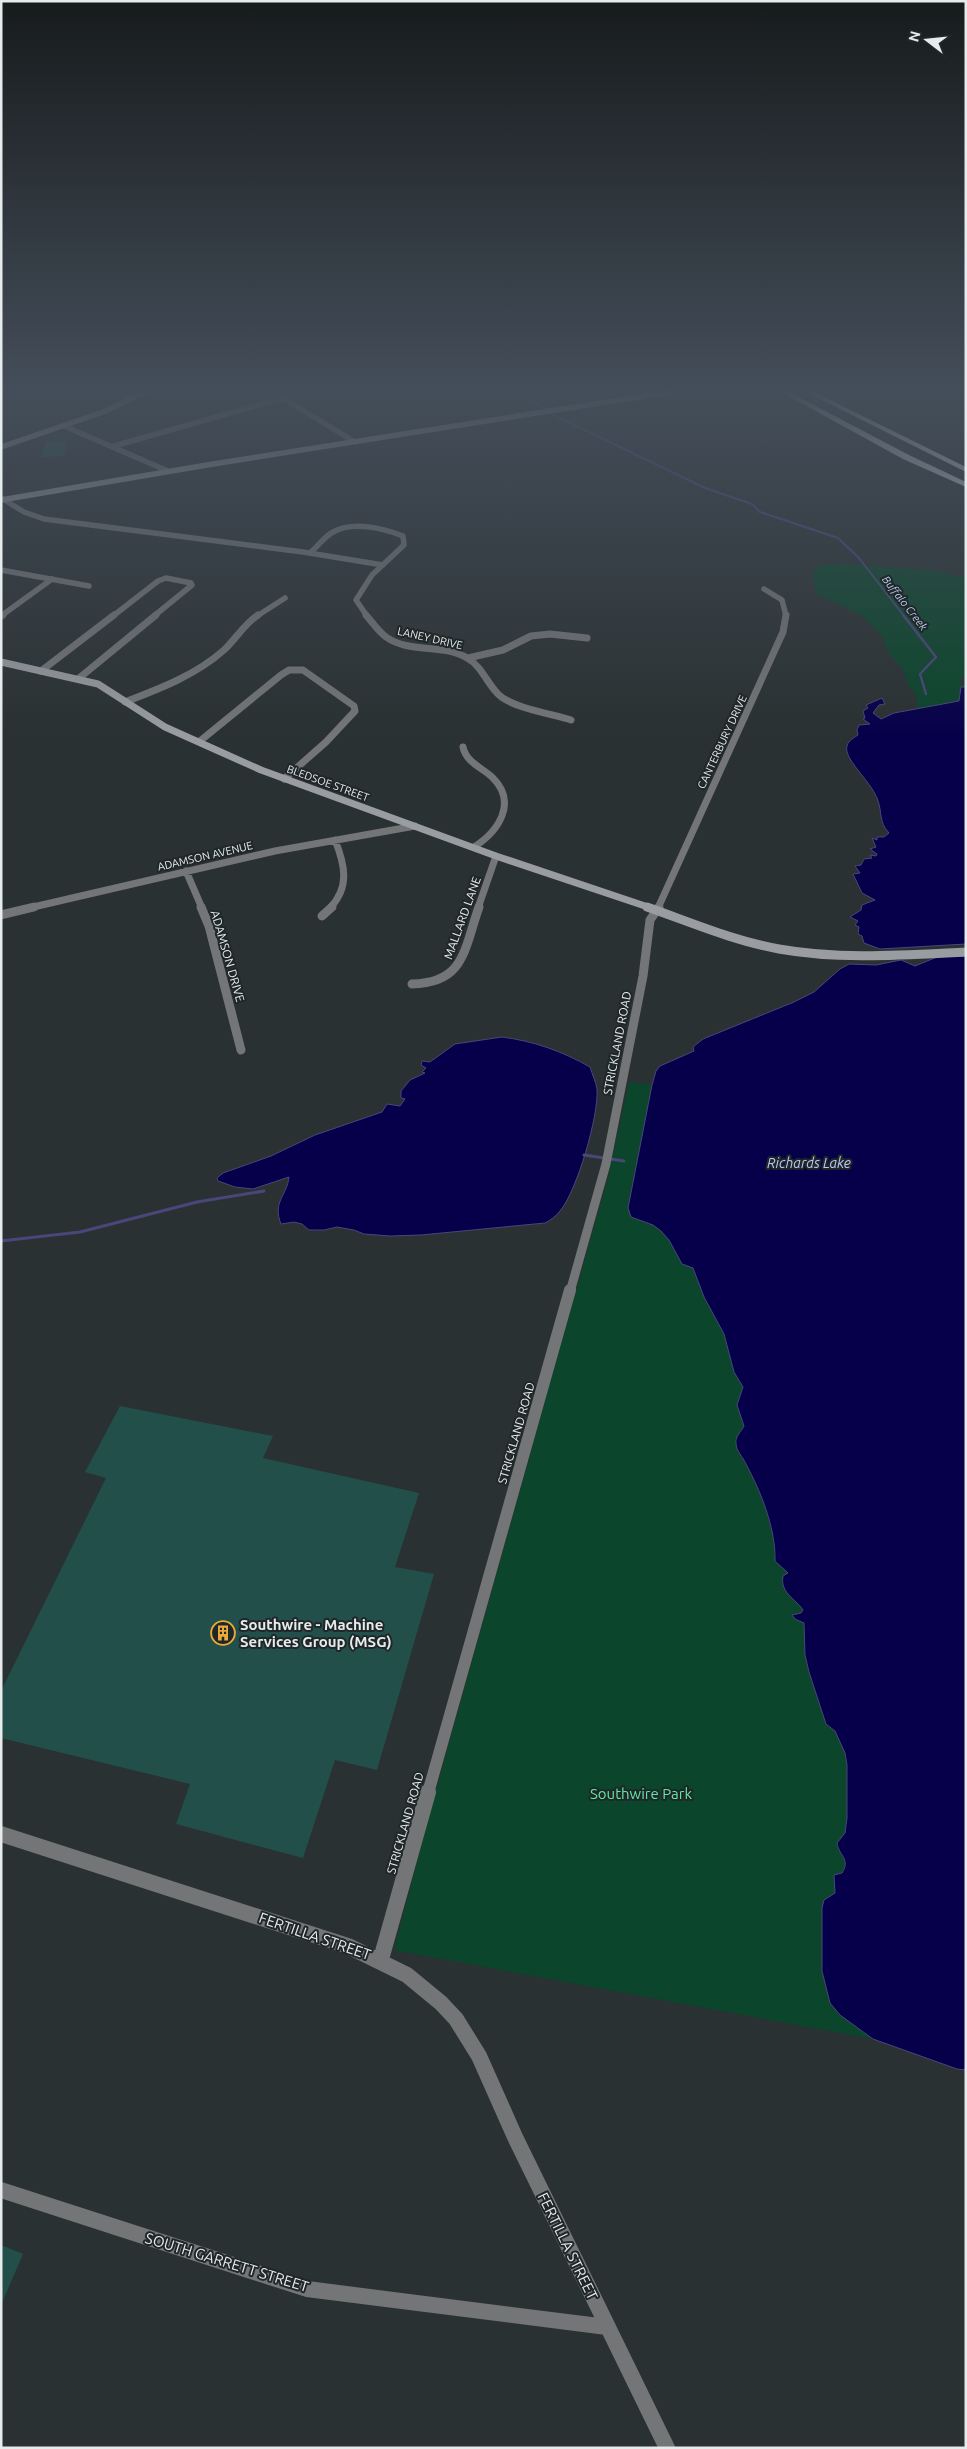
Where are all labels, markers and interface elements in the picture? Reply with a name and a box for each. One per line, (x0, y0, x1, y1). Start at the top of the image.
north arrow (902, 15, 952, 65)
text: N (905, 29, 924, 44)
water label: Buffalo Creek (879, 573, 930, 633)
street label: LANEY DRIVE (396, 625, 464, 651)
street label: CANTERBURY DRIVE (695, 693, 749, 791)
street label: BLEDSOE STREET (285, 763, 371, 803)
street label: ADAMSON AVENUE (156, 839, 254, 873)
street label: MALLARD LANE (441, 875, 483, 961)
street label: ADAMSON DRIVE (209, 909, 247, 1004)
street label: STRICKLAND ROAD (601, 990, 633, 1096)
water label: Richards Lake (767, 1155, 851, 1171)
street label: STRICKLAND ROAD (495, 1381, 537, 1485)
place label: Southwire - Machine Services Group (MSG) (240, 1616, 392, 1650)
building icon: Southwire - Machine Services Group (MSG) (210, 1620, 236, 1646)
street label: STRICKLAND ROAD (384, 1771, 426, 1875)
park label: Southwire Park (590, 1785, 692, 1802)
street label: FERTILLA STREET (257, 1909, 374, 1963)
street label: FERTILLA STREET (535, 2190, 602, 2303)
street label: SOUTH GARRETT STREET (143, 2229, 311, 2295)

